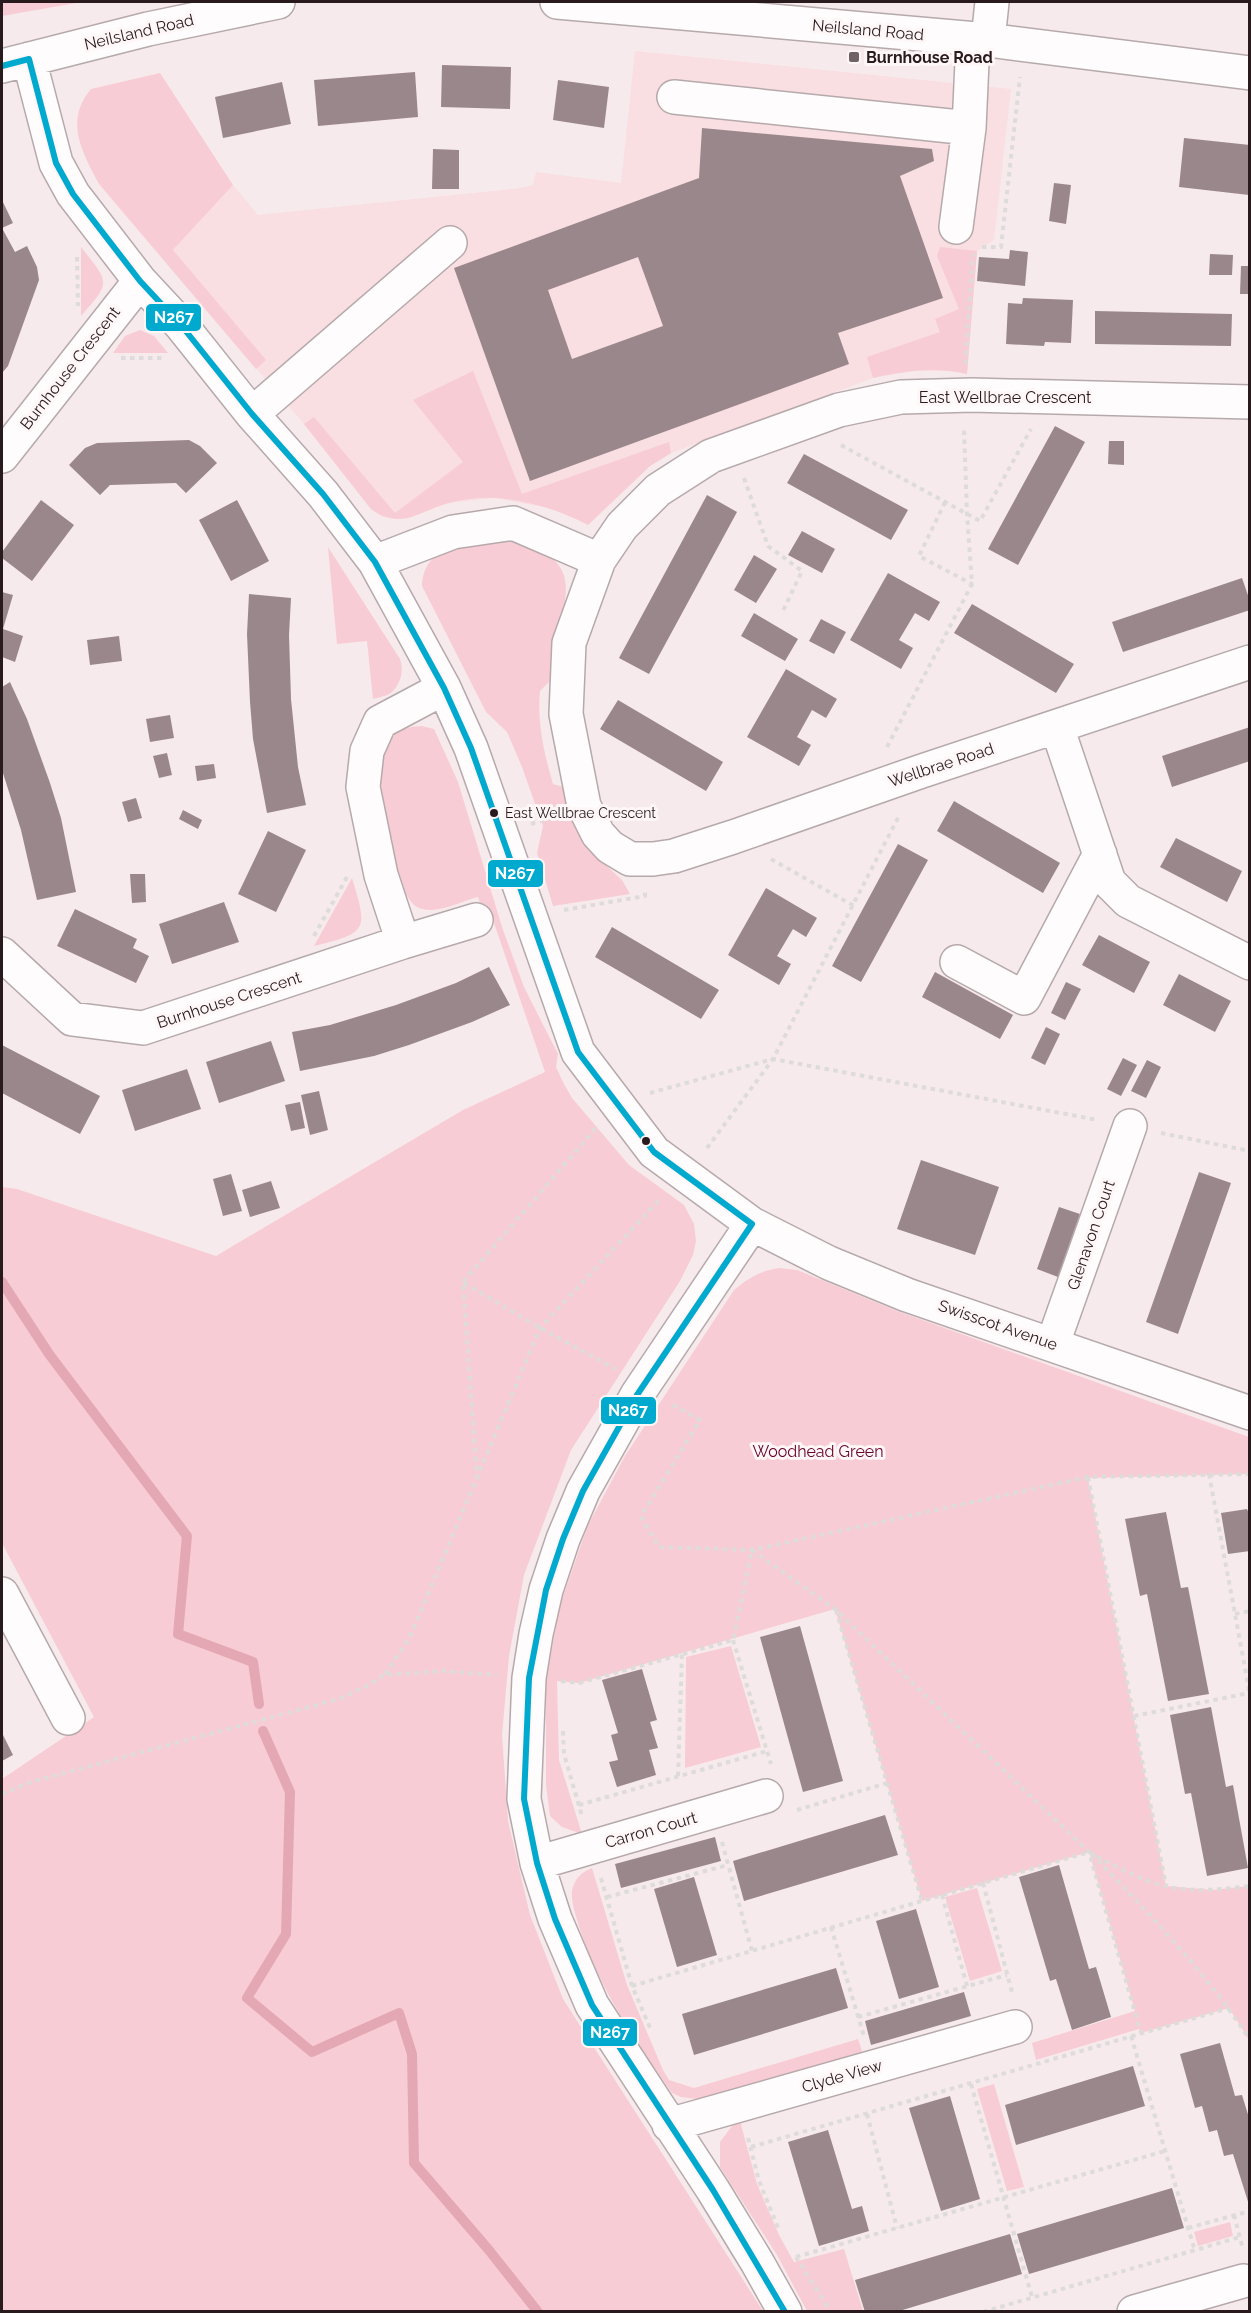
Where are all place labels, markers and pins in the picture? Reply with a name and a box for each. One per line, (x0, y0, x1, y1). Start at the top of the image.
place label: Burnhouse Road (866, 48, 993, 67)
marker: Burnhouse Road (847, 50, 861, 64)
place label: East Wellbrae Crescent (505, 805, 656, 821)
marker: East Wellbrae Crescent (488, 807, 500, 819)
unlabelled marker (640, 1135, 652, 1147)

